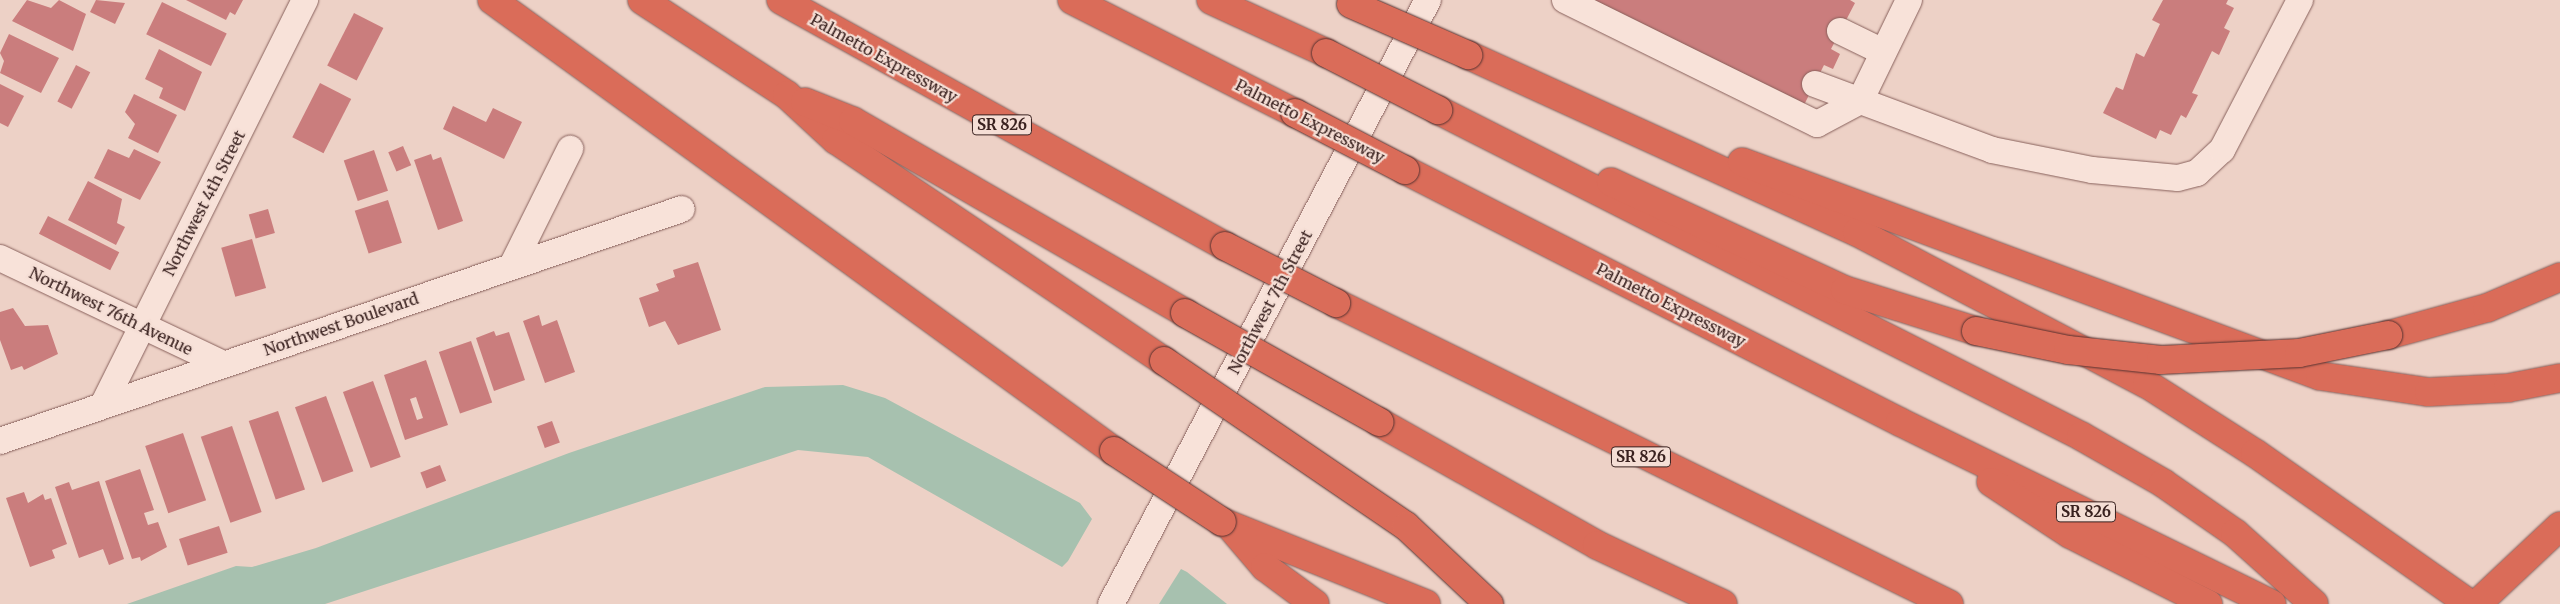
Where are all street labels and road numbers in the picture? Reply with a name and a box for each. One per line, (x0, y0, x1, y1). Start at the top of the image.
street label: Palmetto Expressway (807, 10, 961, 106)
street label: Palmetto Expressway (1232, 75, 1388, 167)
road number: SR 826 (971, 112, 1033, 138)
street label: Northwest 4th Street (159, 127, 249, 279)
street label: Northwest 7th Street (1224, 227, 1316, 377)
street label: Palmetto Expressway (1593, 259, 1749, 351)
street label: Northwest 76th Avenue (26, 263, 196, 359)
street label: Northwest Boulevard (261, 288, 421, 360)
road number: SR 826 (1610, 444, 1672, 470)
road number: SR 826 (2055, 500, 2117, 524)

